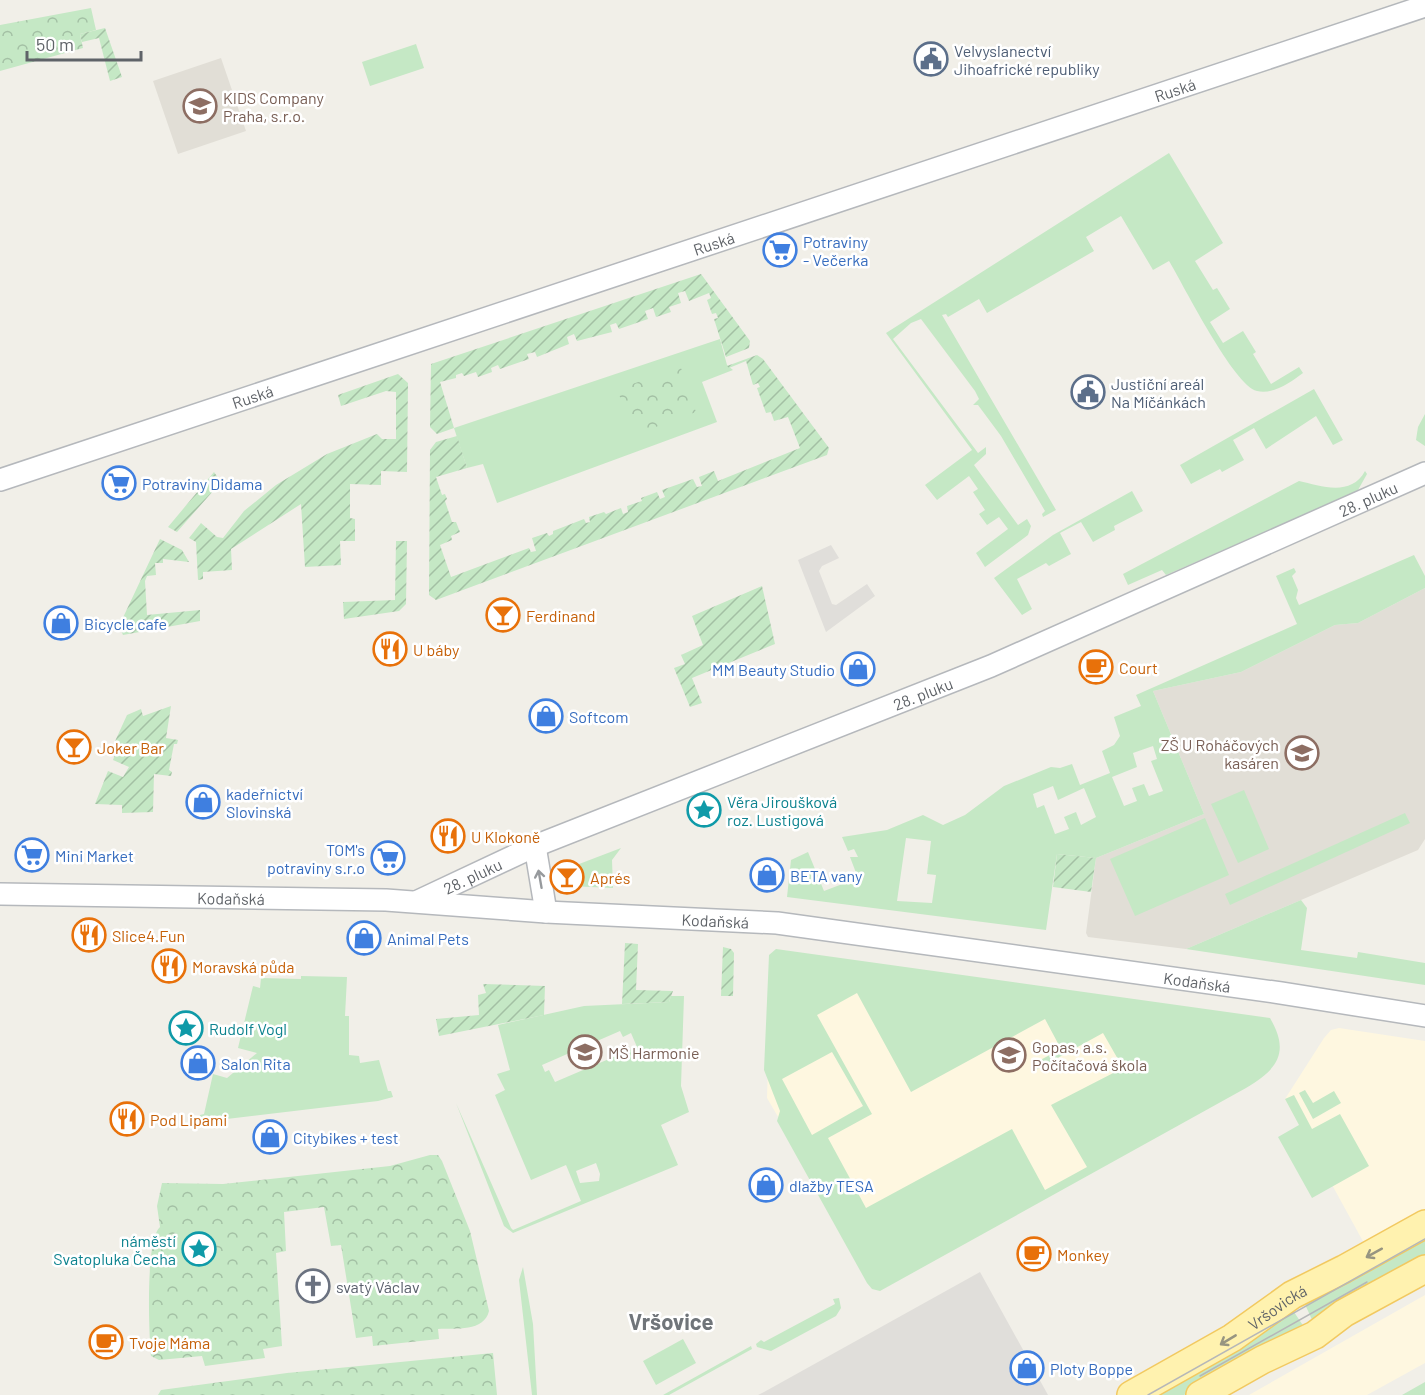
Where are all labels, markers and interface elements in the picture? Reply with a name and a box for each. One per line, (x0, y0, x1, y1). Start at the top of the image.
scale bar (27, 24, 141, 62)
text: 50 m (36, 33, 74, 55)
public building icon: Velvyslanectví Jihoafrické republiky (913, 41, 949, 77)
place label: Velvyslanectví Jihoafrické republiky (954, 41, 1100, 78)
street label: Ruská (1152, 74, 1198, 105)
school or university icon: KIDS Company Praha, s.r.o. (182, 88, 218, 124)
place label: KIDS Company Praha, s.r.o. (223, 88, 324, 125)
street label: Ruská (691, 227, 737, 258)
supermarket icon: Potraviny - Večerka (762, 232, 798, 268)
place label: Potraviny - Večerka (803, 232, 869, 269)
public building icon: Justiční areál Na Míčánkách (1070, 374, 1106, 410)
place label: Justiční areál Na Míčánkách (1111, 374, 1206, 411)
street label: Ruská (229, 380, 275, 412)
supermarket icon: Potraviny Didama (101, 465, 137, 501)
place label: Potraviny Didama (142, 474, 263, 493)
street label: 28. pluku (1336, 477, 1400, 520)
bar icon: Ferdinand (485, 597, 521, 633)
shop icon: Bicycle cafe (43, 605, 79, 641)
place label: Ferdinand (526, 606, 596, 625)
place label: Bicycle cafe (84, 614, 167, 633)
restaurant icon: U báby (372, 631, 408, 667)
place label: U báby (413, 640, 460, 659)
cafe icon: Court (1078, 649, 1114, 685)
shop icon: MM Beauty Studio (840, 651, 876, 687)
place label: Court (1119, 658, 1158, 677)
place label: MM Beauty Studio (712, 660, 835, 679)
street label: 28. pluku (890, 673, 955, 713)
shop icon: Softcom (528, 698, 564, 734)
place label: Softcom (569, 707, 628, 726)
bar icon: Joker Bar (56, 729, 92, 765)
place label: ZŠ U Roháčových kasáren (1161, 735, 1279, 772)
school or university icon: ZŠ U Roháčových kasáren (1284, 735, 1320, 771)
place label: Joker Bar (97, 738, 164, 757)
shop icon: kadeřnictví Slovinská (185, 784, 221, 820)
place label: kadeřnictví Slovinská (226, 784, 304, 821)
place icon: Věra Jiroušková roz. Lustigová (686, 792, 722, 828)
place label: Věra Jiroušková roz. Lustigová (727, 792, 837, 829)
restaurant icon: U Klokoně (430, 818, 466, 854)
place label: U Klokoně (471, 827, 540, 846)
supermarket icon: Mini Market (14, 837, 50, 873)
place label: TOM's potraviny s.r.o (267, 840, 365, 877)
supermarket icon: TOM's potraviny s.r.o (370, 840, 406, 876)
place label: Mini Market (55, 846, 134, 865)
street label: 28. pluku (440, 854, 505, 897)
shop icon: BETA vany (749, 857, 785, 893)
bar icon: Aprés (549, 859, 585, 895)
place label: BETA vany (790, 866, 863, 885)
place label: Aprés (590, 868, 630, 887)
one-way arrow (535, 869, 546, 889)
street label: Kodaňská (197, 888, 265, 908)
street label: Kodaňská (681, 909, 750, 931)
restaurant icon: Slice4.Fun (71, 917, 107, 953)
shop icon: Animal Pets (346, 920, 382, 956)
place label: Slice4.Fun (112, 926, 185, 945)
place label: Animal Pets (387, 929, 469, 948)
restaurant icon: Moravská půda (151, 948, 187, 984)
place label: Moravská půda (192, 957, 294, 976)
street label: Kodaňská (1162, 967, 1232, 995)
place icon: Rudolf Vogl (168, 1010, 204, 1046)
place label: Rudolf Vogl (209, 1019, 287, 1038)
school or university icon: MŠ Harmonie (567, 1034, 603, 1070)
school or university icon: Gopas, a.s. Počítačová škola (991, 1037, 1027, 1073)
place label: Gopas, a.s. Počítačová škola (1032, 1037, 1147, 1074)
place label: MŠ Harmonie (608, 1043, 700, 1062)
shop icon: Salon Rita (180, 1045, 216, 1081)
place label: Salon Rita (221, 1054, 291, 1073)
restaurant icon: Pod Lipami (109, 1101, 145, 1137)
place label: Pod Lipami (150, 1110, 227, 1129)
shop icon: Citybikes + test (252, 1119, 288, 1155)
place label: Citybikes + test (293, 1128, 398, 1147)
shop icon: dlažby TESA (748, 1167, 784, 1203)
place label: dlažby TESA (789, 1176, 874, 1195)
place label: náměstí Svatopluka Čecha (53, 1231, 177, 1268)
place icon: náměstí Svatopluka Čecha (181, 1231, 217, 1267)
cafe icon: Monkey (1016, 1236, 1052, 1272)
place label: Monkey (1057, 1245, 1110, 1264)
one-way arrow (1366, 1247, 1383, 1259)
church icon: svatý Václav (295, 1268, 331, 1304)
place label: svatý Václav (336, 1277, 420, 1296)
street label: Vršovická (1244, 1280, 1310, 1333)
district label: Vršovice (628, 1308, 714, 1334)
cafe icon: Tvoje Máma (88, 1324, 124, 1360)
place label: Tvoje Máma (129, 1333, 210, 1352)
one-way arrow (1219, 1333, 1236, 1346)
shop icon: Ploty Boppe (1009, 1350, 1045, 1386)
place label: Ploty Boppe (1050, 1359, 1133, 1378)

